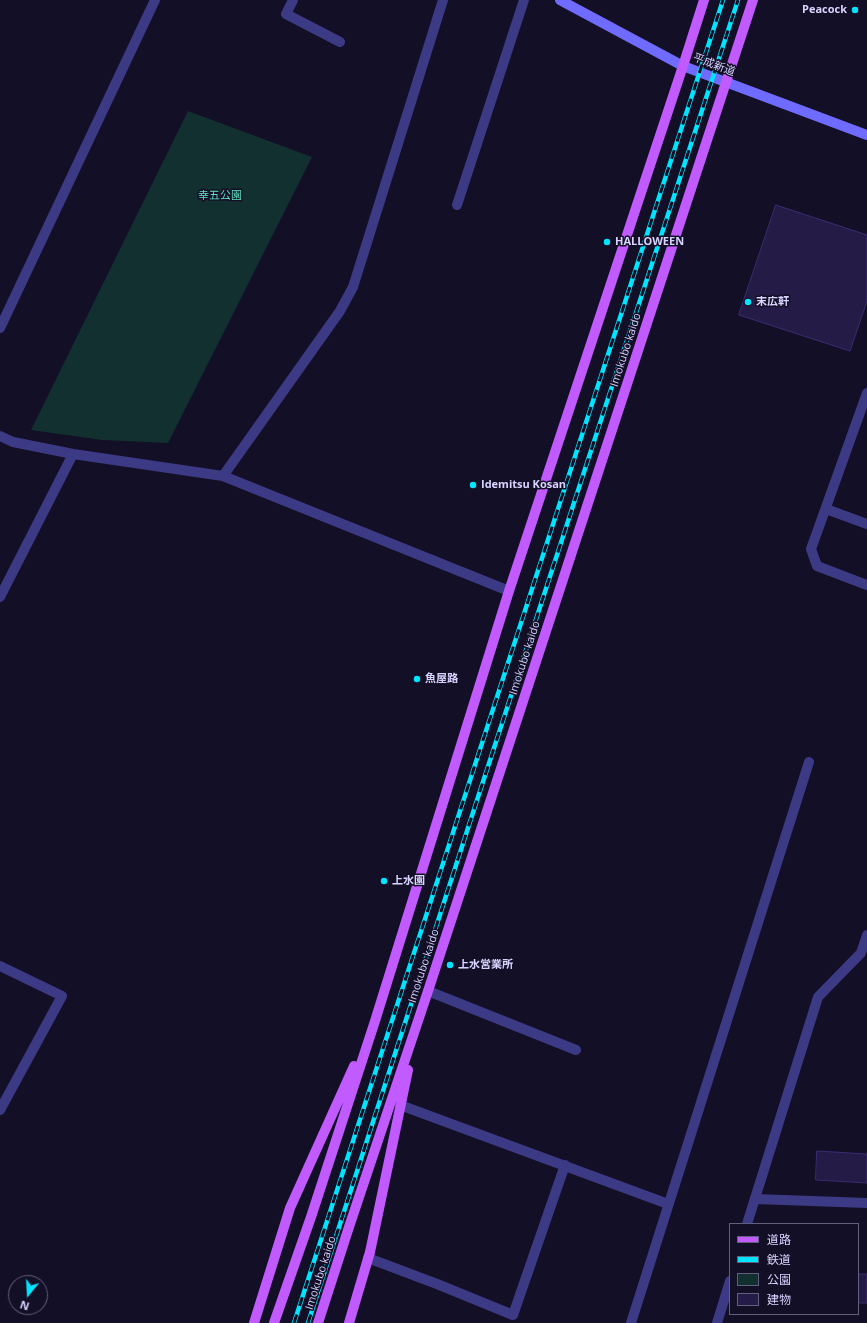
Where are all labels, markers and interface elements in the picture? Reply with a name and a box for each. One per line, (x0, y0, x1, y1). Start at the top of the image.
place label: Peacock (802, 3, 847, 17)
marker: Peacock (850, 5, 860, 15)
street label: 平成新道 (691, 51, 737, 79)
park label: 幸五公園 (198, 189, 242, 203)
place label: HALLOWEEN (615, 235, 684, 249)
marker: HALLOWEEN (602, 237, 612, 247)
place label: 末広軒 (756, 295, 789, 309)
marker: 末広軒 (743, 297, 753, 307)
street label: Imokubo kaido (608, 312, 644, 388)
place label: Idemitsu Kosan (481, 478, 566, 492)
marker: Idemitsu Kosan (468, 480, 478, 490)
street label: Imokubo kaido (507, 620, 543, 696)
place label: 魚屋路 (425, 672, 458, 686)
marker: 魚屋路 (412, 674, 422, 684)
place label: 上水園 (392, 874, 425, 888)
marker: 上水園 (379, 876, 389, 886)
street label: Imokubo kaido (406, 928, 442, 1004)
place label: 上水営業所 (458, 958, 513, 972)
marker: 上水営業所 (445, 960, 455, 970)
legend (729, 1223, 859, 1315)
text: 道路 (767, 1231, 791, 1248)
street label: Imokubo kaido (303, 1235, 339, 1311)
text: 鉄道 (767, 1251, 791, 1268)
text: 公園 (767, 1271, 791, 1288)
north arrow (8, 1275, 48, 1315)
text: 建物 (767, 1291, 791, 1308)
text: N (18, 1297, 31, 1314)

